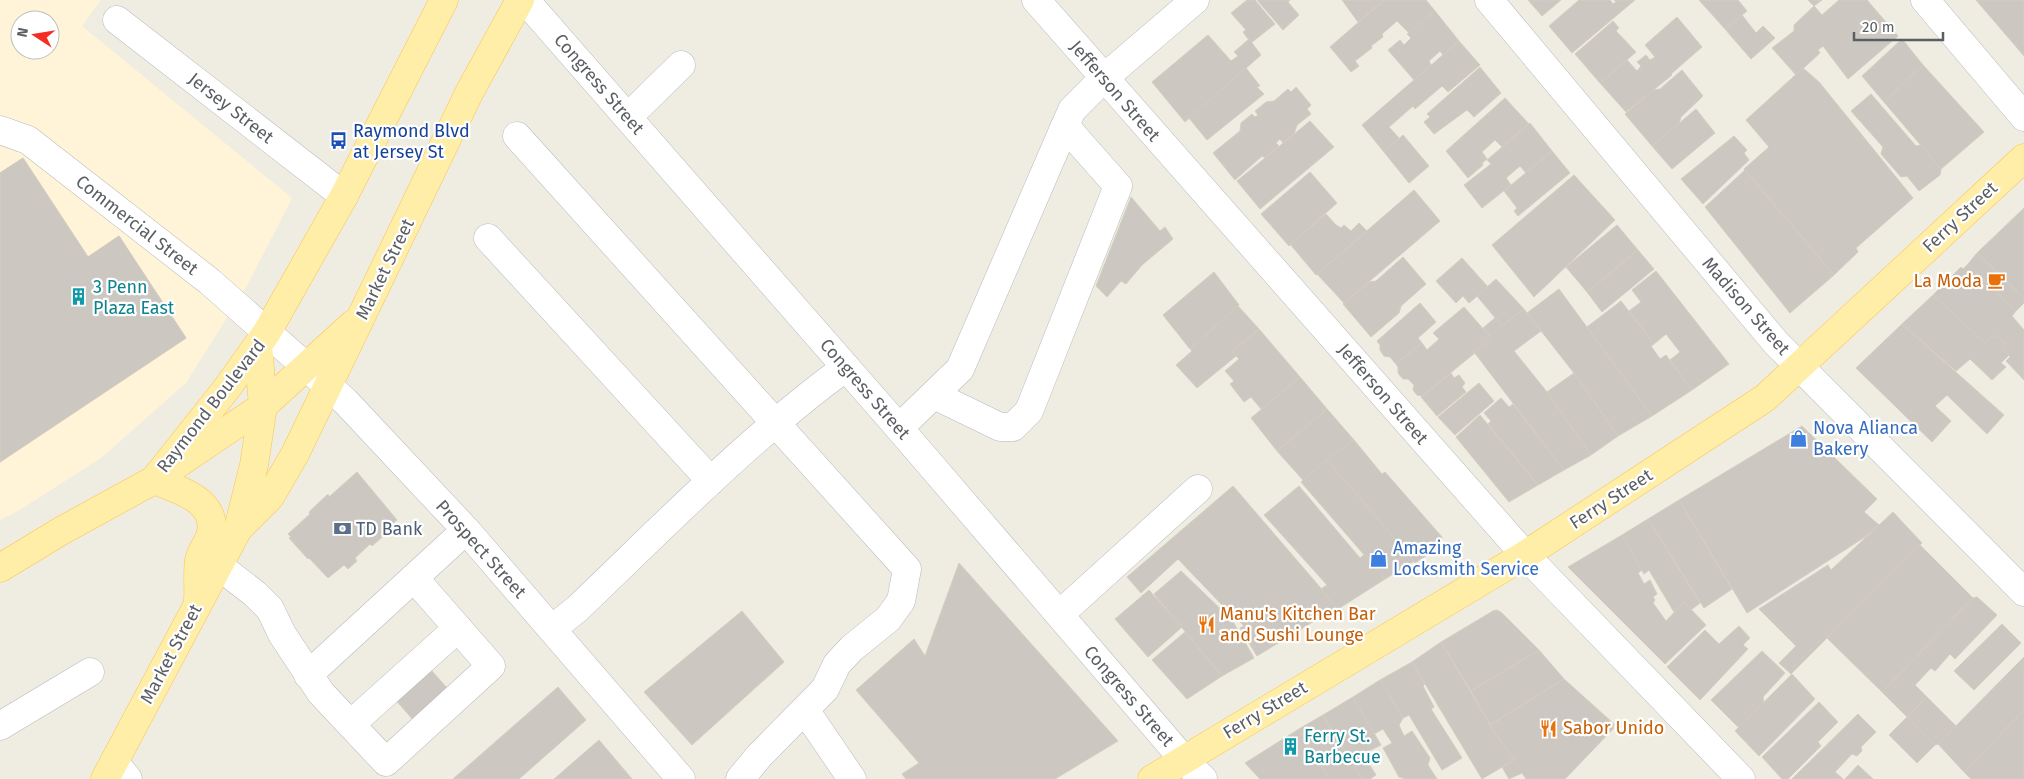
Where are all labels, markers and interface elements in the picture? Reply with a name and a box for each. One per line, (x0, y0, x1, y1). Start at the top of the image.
north arrow (10, 10, 60, 60)
scale bar (1854, 10, 1943, 42)
text: 20 m (1862, 18, 1895, 36)
text: N (13, 26, 32, 39)
street label: Congress Street (549, 29, 649, 139)
street label: Jefferson Street (1065, 36, 1165, 146)
street label: Jersey Street (184, 68, 279, 149)
place label: Raymond Blvd at Jersey St (353, 120, 470, 163)
bus stop icon: Raymond Blvd at Jersey St (329, 131, 349, 151)
street label: Commercial Street (71, 170, 203, 280)
street label: Ferry Street (1918, 176, 2002, 257)
street label: Market Street (351, 214, 419, 323)
street label: Madison Street (1697, 252, 1795, 360)
place label: La Moda (1914, 270, 1982, 292)
cafe icon: La Moda (1986, 271, 2006, 291)
place label: 3 Penn Plaza East (93, 276, 175, 319)
building icon: 3 Penn Plaza East (69, 287, 89, 307)
street label: Congress Street (815, 334, 915, 444)
street label: Raymond Boulevard (152, 335, 270, 477)
street label: Jefferson Street (1333, 339, 1433, 449)
place label: Nova Alianca Bakery (1813, 417, 1918, 460)
shop icon: Nova Alianca Bakery (1789, 428, 1809, 448)
street label: Ferry Street (1565, 464, 1657, 534)
street label: Prospect Street (431, 495, 531, 603)
place label: TD Bank (356, 518, 423, 540)
bank icon: TD Bank (332, 519, 352, 539)
place label: Amazing Locksmith Service (1393, 537, 1539, 580)
shop icon: Amazing Locksmith Service (1369, 548, 1389, 568)
street label: Market Street (136, 600, 207, 708)
place label: Manu's Kitchen Bar and Sushi Lounge (1220, 603, 1376, 646)
restaurant icon: Manu's Kitchen Bar and Sushi Lounge (1196, 614, 1216, 634)
street label: Congress Street (1079, 641, 1179, 751)
street label: Ferry Street (1219, 676, 1312, 744)
place label: Sabor Unido (1563, 717, 1664, 739)
restaurant icon: Sabor Unido (1539, 718, 1559, 738)
place label: Ferry St. Barbecue (1304, 725, 1381, 768)
building icon: Ferry St. Barbecue (1280, 736, 1300, 756)

